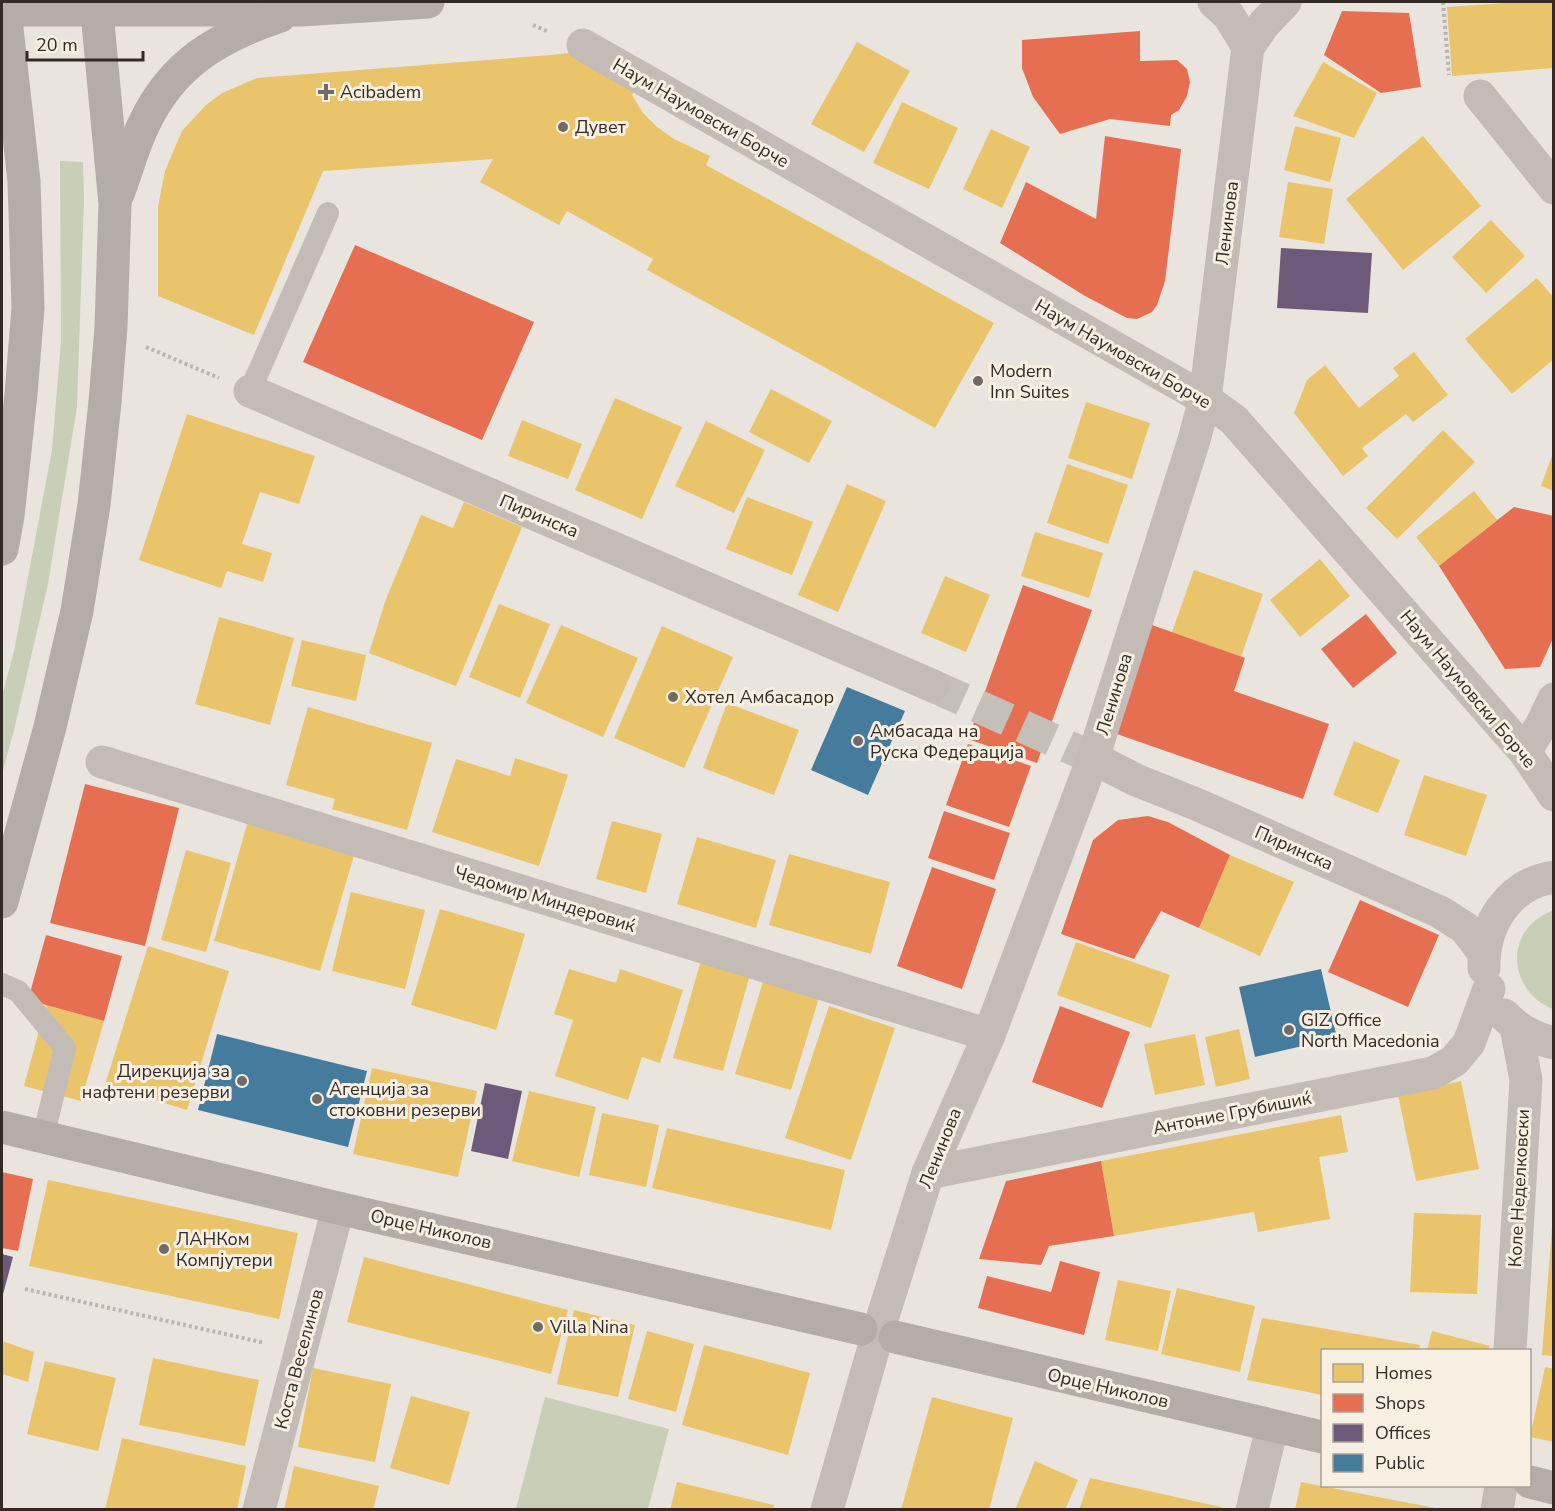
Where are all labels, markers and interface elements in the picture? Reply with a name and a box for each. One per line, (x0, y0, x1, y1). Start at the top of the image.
scale bar (27, 24, 142, 62)
text: 20 m (36, 33, 78, 57)
street label: Наум Наумовски Борче (609, 53, 793, 173)
place label: Acibadem (340, 80, 421, 104)
marker: Acibadem (317, 83, 335, 101)
place label: Дувет (575, 115, 626, 139)
marker: Дувет (556, 120, 570, 134)
street label: Ленинова (1210, 180, 1244, 266)
street label: Наум Наумовски Борче (1031, 294, 1215, 414)
place label: Modern Inn Suites (990, 359, 1069, 404)
marker: Modern Inn Suites (971, 374, 985, 388)
street label: Пиринска (496, 489, 582, 543)
street label: Наум Наумовски Борче (1395, 605, 1541, 773)
street label: Ленинова (1090, 650, 1138, 738)
place label: Хотел Амбасадор (685, 685, 834, 709)
marker: Хотел Амбасадор (666, 690, 680, 704)
place label: Aмбасада на Руска Федерациjа (870, 719, 1024, 764)
marker: Aмбасада на Руска Федерациjа (851, 734, 865, 748)
street label: Пиринска (1251, 820, 1337, 876)
street label: Чедомир Миндеровиќ (452, 860, 639, 938)
place label: GIZ Office North Macedonia (1301, 1008, 1440, 1053)
marker: GIZ Office North Macedonia (1282, 1023, 1296, 1037)
place label: Дирекција за нафтени резерви (82, 1059, 230, 1104)
marker: Дирекција за нафтени резерви (235, 1074, 249, 1088)
place label: Агенција за стоковни резерви (329, 1077, 481, 1122)
street label: Антоние Грубишиќ (1151, 1086, 1314, 1140)
marker: Агенција за стоковни резерви (310, 1092, 324, 1106)
street label: Ленинова (913, 1104, 967, 1192)
street label: Коле Неделковски (1503, 1108, 1535, 1268)
street label: Орце Николов (368, 1203, 494, 1255)
place label: ЛАНКом Компјутери (176, 1227, 273, 1272)
marker: ЛАНКом Компјутери (157, 1242, 171, 1256)
street label: Коста Веселинов (269, 1286, 329, 1432)
place label: Villa Nina (549, 1315, 629, 1339)
marker: Villa Nina (531, 1320, 545, 1334)
legend (1321, 1349, 1531, 1487)
text: Homes (1375, 1361, 1432, 1385)
street label: Орце Николов (1045, 1362, 1171, 1414)
text: Shops (1375, 1391, 1425, 1415)
text: Offices (1375, 1421, 1431, 1445)
text: Public (1375, 1451, 1425, 1475)

